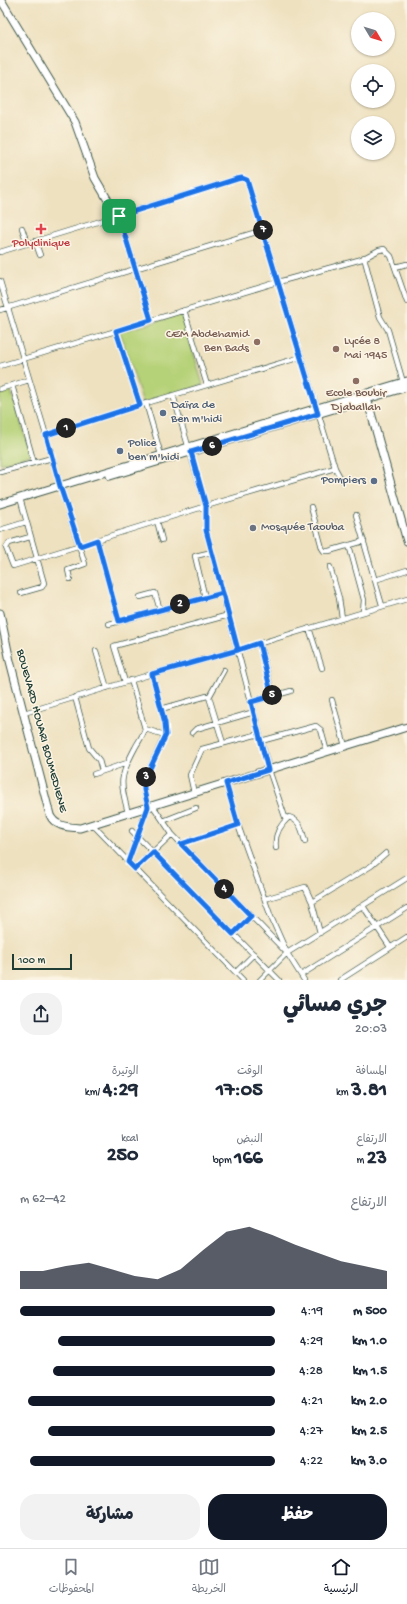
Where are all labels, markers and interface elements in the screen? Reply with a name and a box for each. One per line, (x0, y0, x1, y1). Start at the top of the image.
north arrow (351, 12, 395, 56)
map controls (351, 12, 395, 160)
button: locate (351, 64, 395, 108)
button: layers (351, 116, 395, 160)
pin (102, 199, 136, 233)
icon: arrive (108, 205, 130, 227)
pin: 7 (253, 220, 273, 240)
marker: Polyclinique (35, 223, 47, 235)
text: 7 (260, 224, 266, 236)
place label: Polyclinique (11, 237, 71, 251)
place label: CEM Abdehamid Ben Bads (166, 328, 250, 356)
place label: Lycée 8 Mai 1945 (344, 335, 387, 363)
marker: CEM Abdehamid Ben Bads (252, 337, 262, 347)
marker: Lycée 8 Mai 1945 (331, 344, 341, 354)
marker: Ecole Boubir Djaballah (351, 376, 361, 386)
place label: Ecole Boubir Djaballah (326, 387, 388, 415)
place label: Daïra de Ben m'hidi (170, 399, 223, 427)
marker: Daïra de Ben m'hidi (158, 408, 168, 418)
pin: 1 (56, 418, 76, 438)
text: 1 (64, 422, 68, 434)
pin: 6 (202, 436, 222, 456)
place label: Police ben m'hidi (127, 437, 180, 465)
text: 6 (209, 440, 215, 452)
marker: Police ben m'hidi (115, 446, 125, 456)
place label: Pompiers (320, 474, 367, 488)
marker: Pompiers (369, 476, 379, 486)
place label: Mosquée Taouba (261, 521, 344, 535)
marker: Mosquée Taouba (248, 523, 258, 533)
pin: 2 (170, 594, 190, 614)
text: 2 (177, 598, 183, 610)
street label: BOUEVARD HOUARI BOUMEDIENE (12, 647, 70, 815)
pin: 5 (262, 685, 282, 705)
text: 5 (269, 689, 275, 701)
pin: 3 (136, 767, 156, 787)
text: 3 (143, 771, 149, 783)
pin: 4 (214, 879, 234, 899)
text: 4 (221, 883, 227, 895)
scale bar (12, 952, 72, 971)
text: 100 m (18, 955, 45, 967)
button: share (20, 993, 62, 1035)
text: جري مسائي (283, 994, 387, 1020)
text: 20:03 (355, 1022, 387, 1037)
text: الوتيرة (112, 1066, 138, 1078)
text: الوقت (237, 1066, 263, 1078)
text: المسافة (356, 1066, 387, 1078)
text: 4:29 (103, 1080, 138, 1103)
text: 17:05 (216, 1080, 263, 1103)
text: 3.81 (351, 1080, 387, 1103)
text: /km (85, 1087, 103, 1099)
text: km (336, 1087, 351, 1099)
text: kcal (121, 1133, 138, 1145)
text: النبض (236, 1134, 263, 1146)
text: الارتفاع (356, 1134, 387, 1146)
text: 250 (107, 1145, 138, 1168)
text: 166 (234, 1148, 263, 1171)
text: 23 (367, 1148, 387, 1171)
text: bpm (213, 1155, 234, 1167)
text: m (356, 1155, 367, 1167)
text: 42–62 m (20, 1192, 66, 1207)
text: الارتفاع (351, 1196, 387, 1211)
text: 4:19 (301, 1304, 323, 1319)
text: 500 m (353, 1304, 387, 1319)
text: 4:29 (300, 1334, 323, 1349)
text: 1.0 km (352, 1334, 387, 1349)
text: 4:28 (299, 1364, 323, 1379)
text: 1.5 km (353, 1364, 387, 1379)
text: 4:21 (301, 1394, 323, 1409)
text: 2.0 km (351, 1394, 387, 1409)
text: 4:27 (300, 1424, 323, 1439)
text: 2.5 km (352, 1424, 387, 1439)
text: 4:22 (300, 1454, 323, 1469)
text: 3.0 km (351, 1454, 387, 1469)
button: مشاركة (20, 1494, 200, 1540)
button: حفظ (208, 1494, 387, 1540)
tab: المحفوظات (49, 1556, 94, 1598)
tab: الخريطة (192, 1556, 226, 1598)
tab: الرئيسية (324, 1556, 358, 1598)

